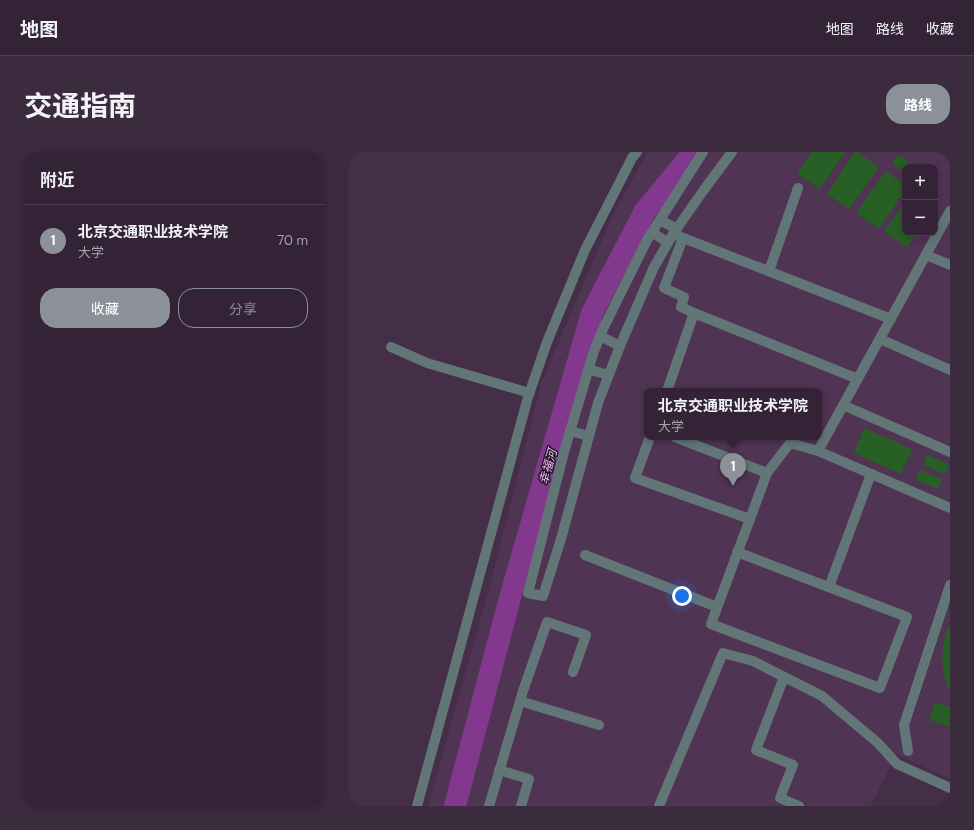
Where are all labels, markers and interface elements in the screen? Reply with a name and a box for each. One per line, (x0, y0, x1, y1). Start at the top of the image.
text: 地图 (20, 17, 58, 42)
text: 地图 (826, 20, 854, 38)
text: 路线 (876, 20, 904, 38)
text: 收藏 (926, 20, 954, 38)
button: 路线 (886, 84, 950, 124)
text: 交通指南 (24, 88, 136, 125)
map controls (902, 164, 938, 236)
button: + (902, 164, 938, 200)
text: 附近 (40, 169, 74, 191)
button: − (902, 200, 938, 236)
text: 北京交通职业技术学院 (78, 222, 228, 242)
text: 1 (51, 232, 55, 249)
text: 70 m (277, 232, 308, 249)
text: 大学 (78, 244, 104, 261)
button: 收藏 (40, 288, 170, 328)
button: 分享 (178, 288, 308, 328)
popup (644, 388, 822, 440)
text: 北京交通职业技术学院 (658, 396, 808, 416)
text: 大学 (658, 418, 684, 435)
water label: 幸福河 (535, 446, 561, 487)
pin: 1 (720, 453, 746, 486)
your location (672, 586, 692, 606)

